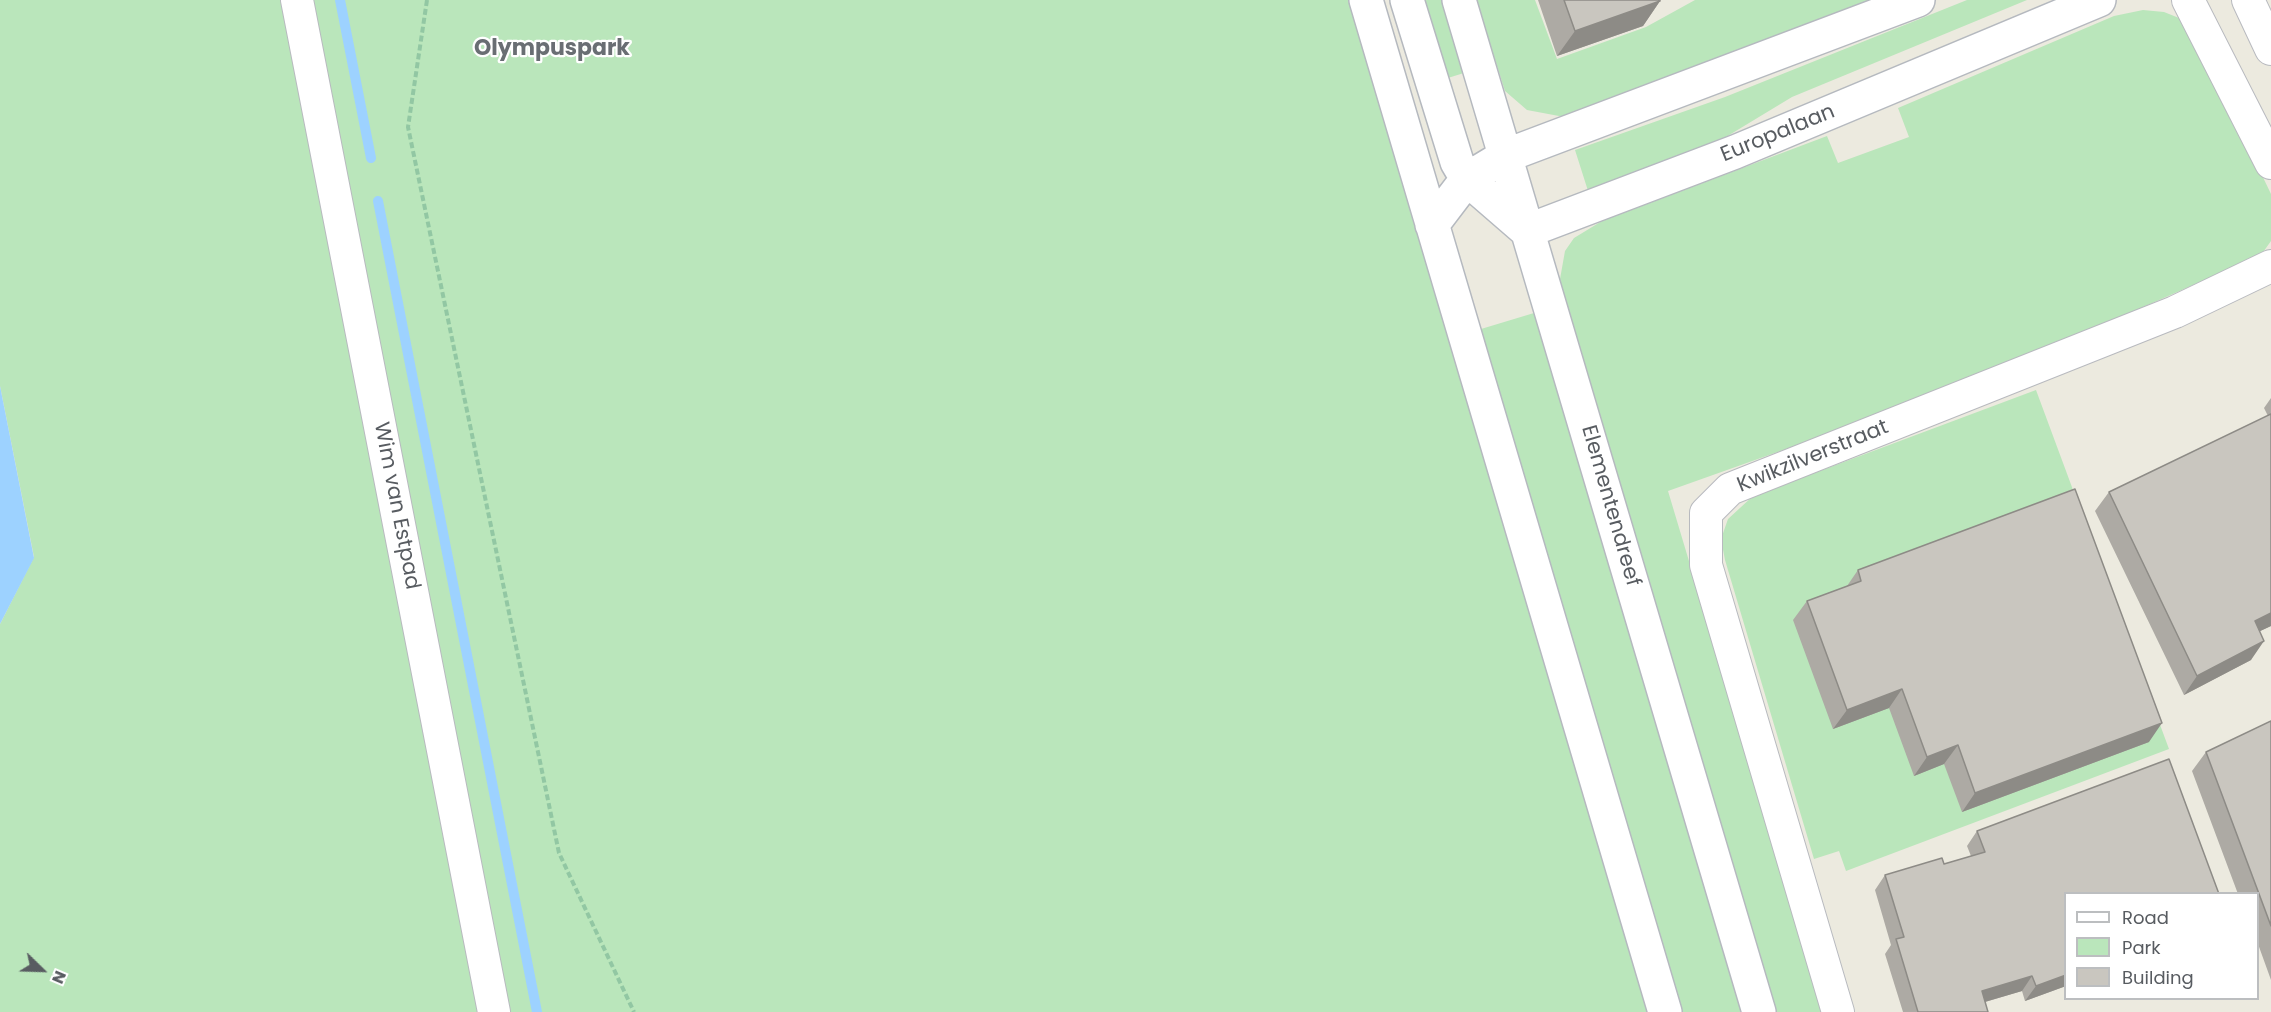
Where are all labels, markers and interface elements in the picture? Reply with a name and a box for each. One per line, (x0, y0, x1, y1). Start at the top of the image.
district label: Olympuspark (474, 36, 630, 62)
street label: Europalaan (1717, 100, 1839, 168)
street label: Kwikzilverstraat (1734, 415, 1892, 499)
street label: Wim van Estpad (367, 420, 425, 592)
street label: Elementendreef (1575, 423, 1645, 589)
legend (2064, 892, 2259, 1000)
text: Road (2122, 905, 2169, 930)
text: Park (2122, 935, 2161, 960)
north arrow (12, 940, 72, 1000)
text: Building (2122, 965, 2194, 990)
text: N (46, 967, 72, 987)

